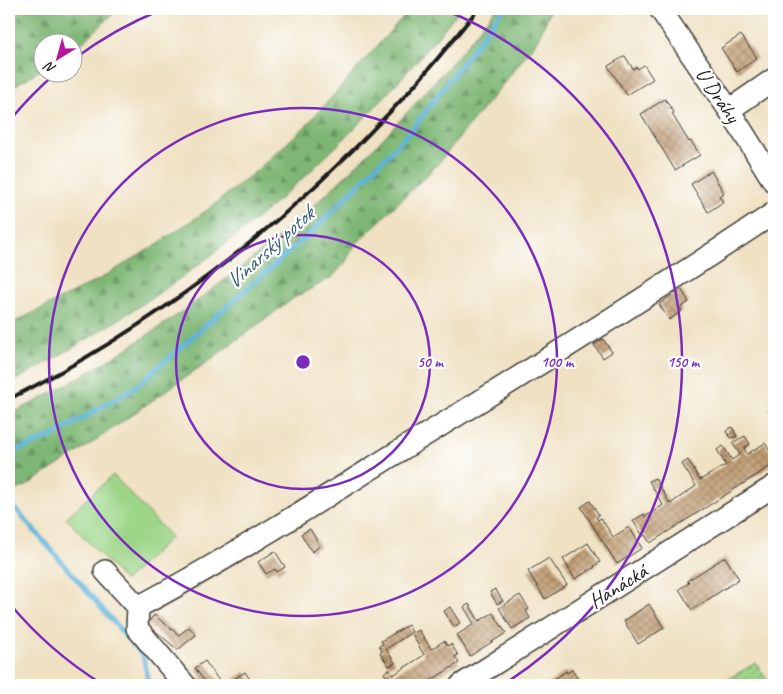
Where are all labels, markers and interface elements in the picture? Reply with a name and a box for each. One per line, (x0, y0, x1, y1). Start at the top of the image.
north arrow (32, 32, 82, 82)
text: N (40, 57, 59, 77)
street label: U Dráhy (690, 62, 747, 129)
water label: Vinarský potok (220, 198, 323, 295)
centre of rings (294, 353, 312, 371)
text: 50 m (417, 353, 444, 372)
text: 100 m (541, 353, 575, 372)
text: 150 m (667, 353, 701, 372)
street label: Hanácká (584, 557, 654, 614)

